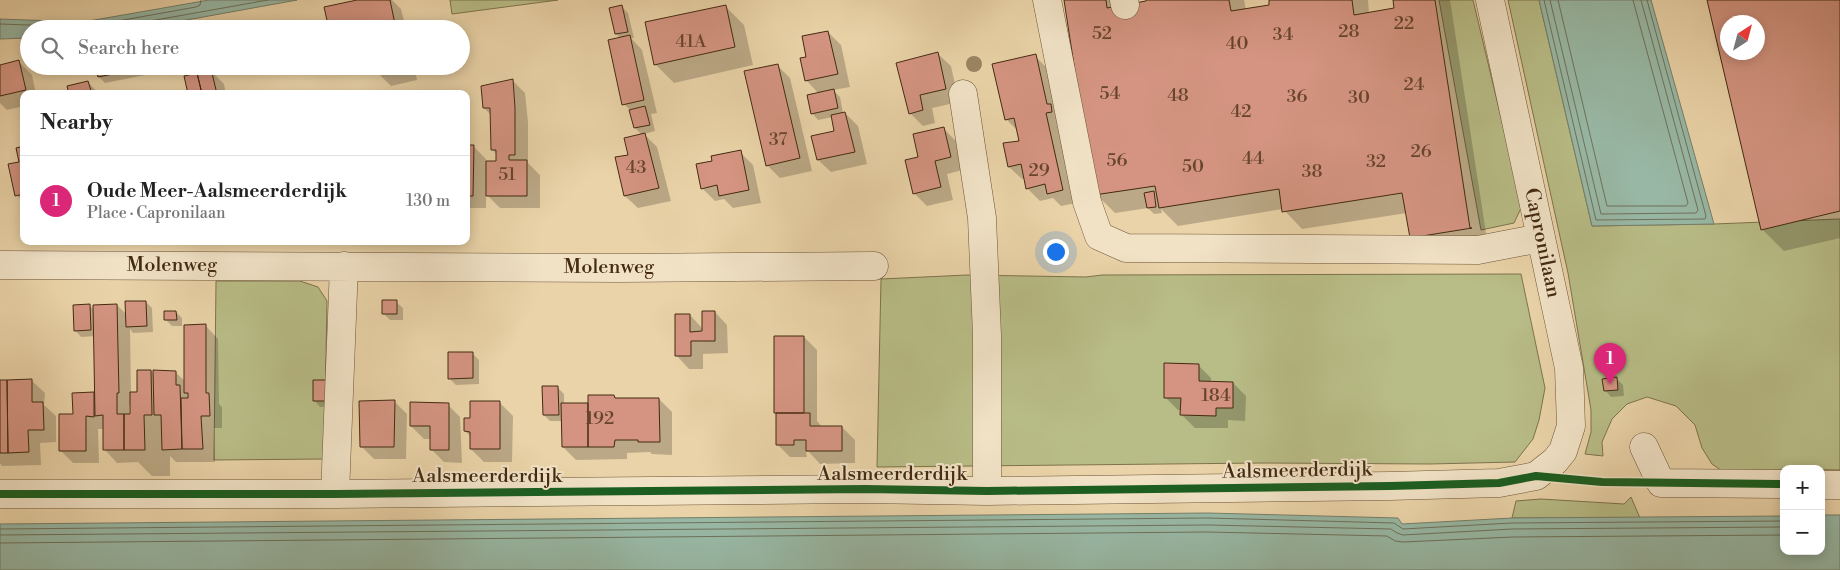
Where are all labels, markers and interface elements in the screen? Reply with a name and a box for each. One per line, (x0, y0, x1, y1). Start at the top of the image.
house number: 22 (1394, 12, 1414, 35)
north arrow (1720, 15, 1765, 60)
search box (20, 20, 470, 75)
house number: 28 (1338, 20, 1360, 43)
house number: 52 (1092, 22, 1112, 45)
house number: 34 (1273, 23, 1294, 46)
house number: 41A (676, 30, 707, 53)
house number: 40 (1226, 32, 1248, 55)
icon: search (38, 34, 66, 62)
text: Search here (78, 36, 179, 60)
house number: 24 (1403, 73, 1425, 96)
house number: 54 (1100, 82, 1121, 105)
house number: 48 (1167, 84, 1189, 107)
house number: 36 (1287, 85, 1308, 108)
house number: 30 (1348, 86, 1370, 109)
house number: 42 (1231, 100, 1251, 123)
text: Nearby (40, 110, 113, 136)
house number: 37 (769, 128, 787, 151)
house number: 26 (1410, 140, 1432, 163)
house number: 44 (1242, 147, 1264, 170)
house number: 56 (1107, 149, 1128, 172)
house number: 32 (1366, 150, 1386, 173)
house number: 50 (1182, 155, 1204, 178)
house number: 43 (626, 156, 646, 179)
house number: 29 (1028, 159, 1050, 182)
house number: 38 (1302, 160, 1322, 183)
house number: 51 (498, 163, 516, 186)
text: Oude Meer-Aalsmeerderdijk (87, 179, 347, 203)
street label: Capronilaan (1518, 186, 1566, 300)
text: 1 (52, 191, 60, 211)
text: 130 m (406, 191, 450, 211)
text: Place · Capronilaan (87, 203, 226, 223)
your location (1043, 239, 1069, 265)
street label: Molenweg (127, 253, 218, 278)
street label: Molenweg (564, 255, 655, 280)
pin: 1 (1594, 343, 1626, 384)
house number: 184 (1201, 384, 1231, 407)
house number: 192 (586, 407, 614, 430)
street label: Aalsmeerderdijk (1221, 457, 1374, 485)
street label: Aalsmeerderdijk (816, 462, 968, 487)
street label: Aalsmeerderdijk (411, 464, 563, 489)
map controls (1780, 465, 1825, 555)
button: + (1780, 465, 1825, 510)
button: − (1780, 510, 1825, 555)

